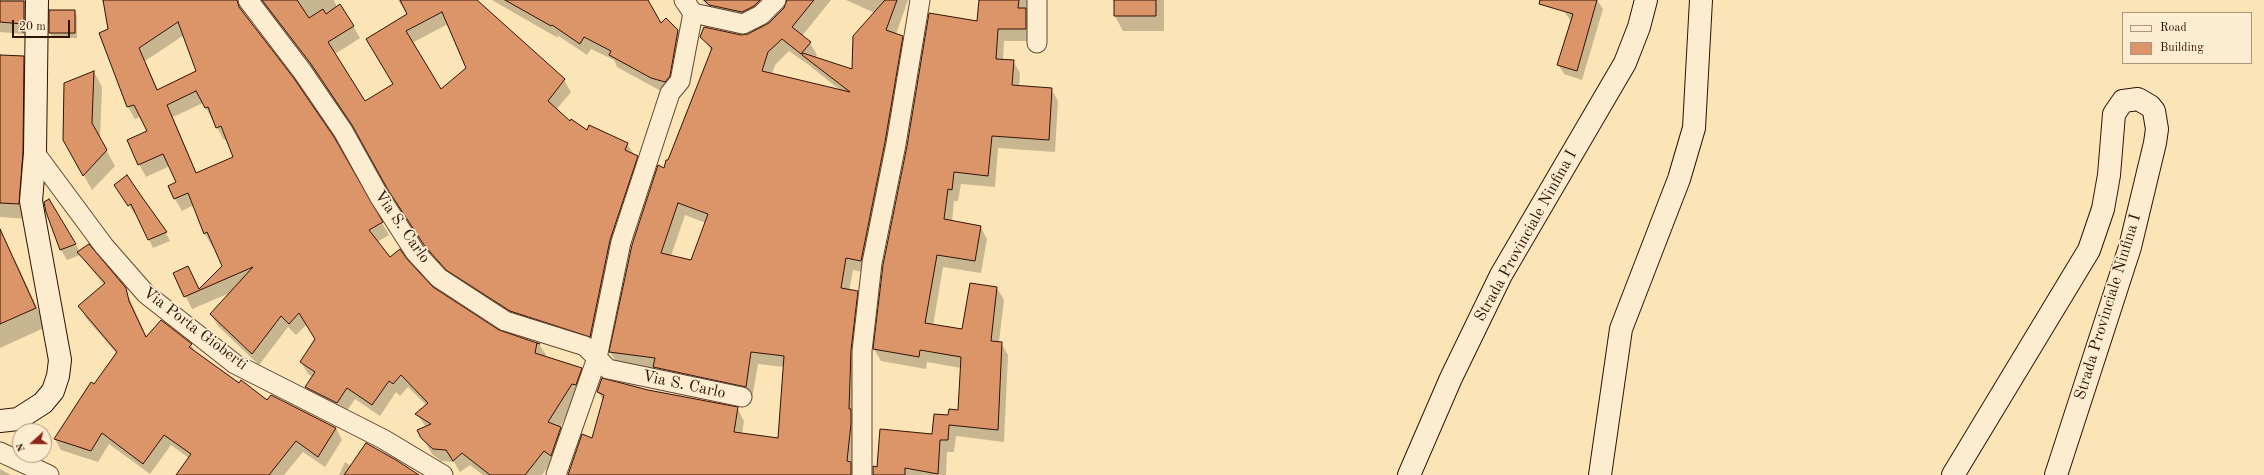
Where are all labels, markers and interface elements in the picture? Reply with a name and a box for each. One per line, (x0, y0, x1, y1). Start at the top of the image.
scale bar (14, 12, 72, 38)
legend (2122, 12, 2252, 64)
text: 20 m (19, 21, 46, 33)
text: Road (2160, 22, 2187, 34)
text: Building (2160, 42, 2204, 54)
street label: Strada Provinciale Ninfina I (1471, 147, 1581, 325)
street label: Via S. Carlo (370, 187, 434, 267)
street label: Strada Provinciale Ninfina I (2071, 212, 2145, 402)
street label: Via Porta Gioberti (139, 283, 251, 375)
street label: Via S. Carlo (641, 367, 727, 403)
north arrow (12, 423, 52, 463)
text: N (15, 441, 28, 453)

